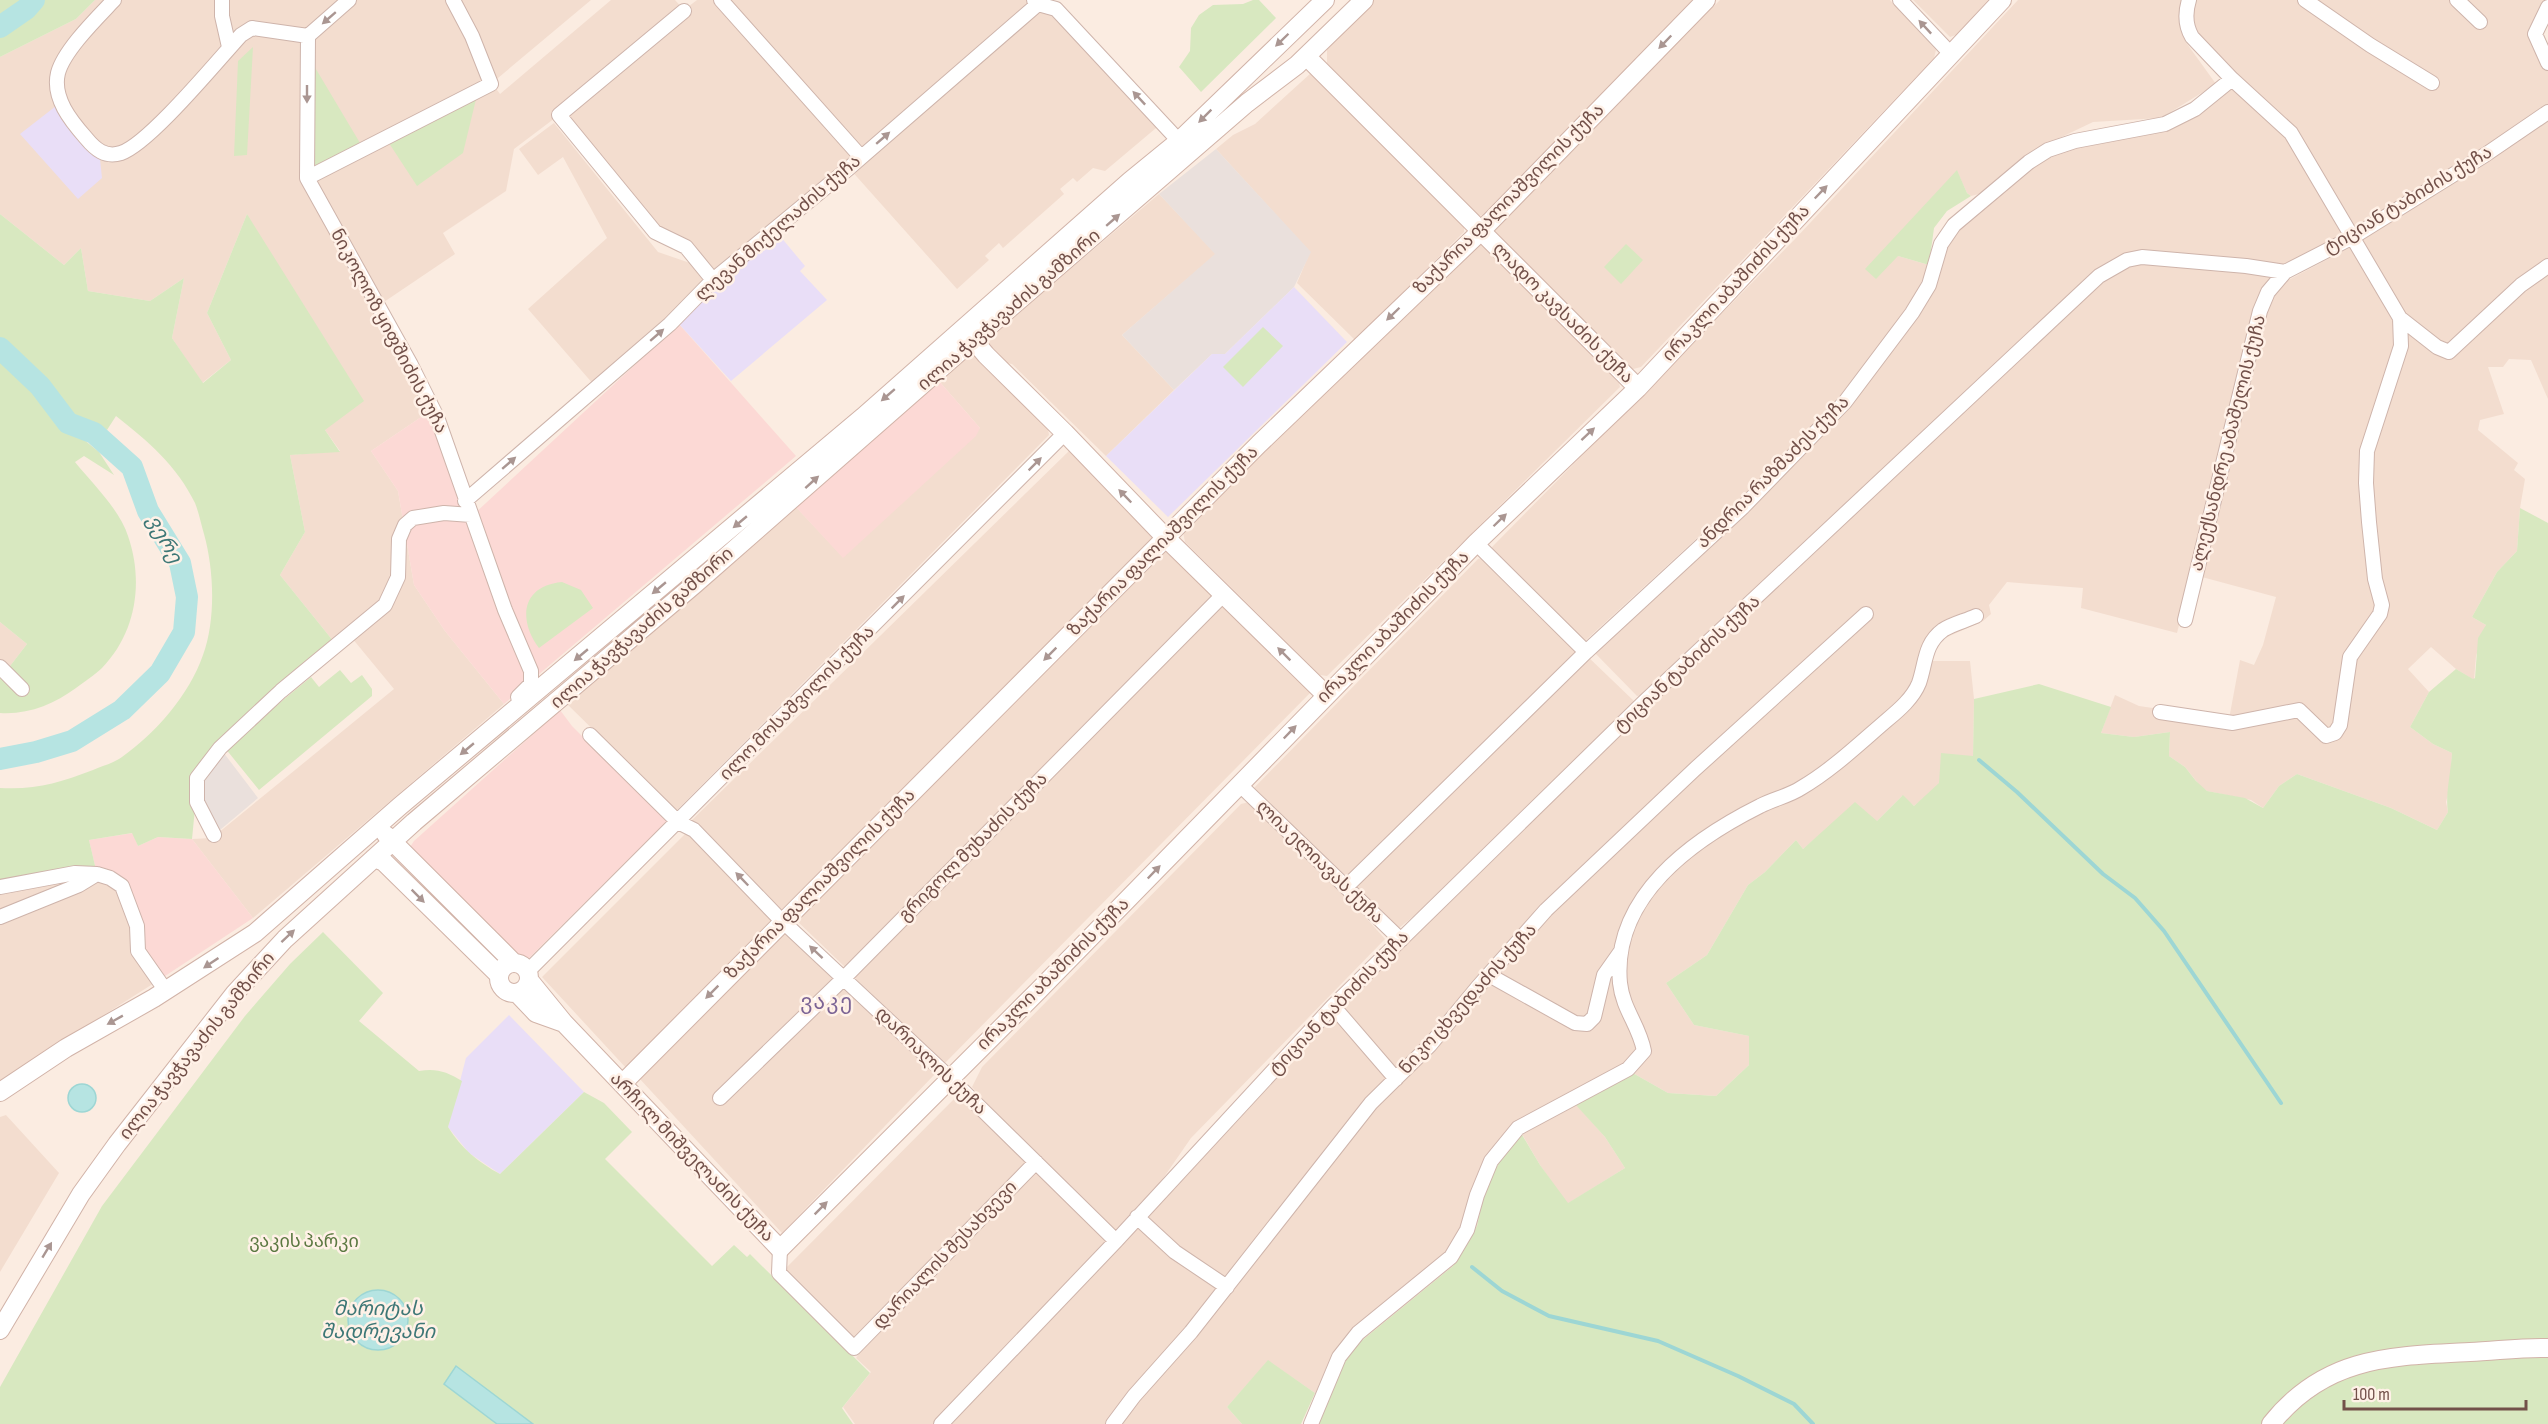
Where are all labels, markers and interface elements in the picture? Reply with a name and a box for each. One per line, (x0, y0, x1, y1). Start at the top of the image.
one-way arrow (321, 11, 336, 25)
one-way arrow (1919, 21, 1933, 35)
one-way arrow (1275, 33, 1290, 47)
one-way arrow (1658, 34, 1672, 49)
one-way arrow (302, 85, 312, 104)
one-way arrow (1133, 92, 1147, 106)
street label: ზაქარია ფალიაშვილის ქუჩა (1410, 100, 1608, 298)
one-way arrow (1198, 109, 1212, 123)
one-way arrow (875, 132, 890, 145)
street label: ტიციან ტაბიძის ქუჩა (2320, 142, 2496, 258)
street label: ლევან მიქელაძის ქუჩა (691, 150, 865, 306)
one-way arrow (1814, 184, 1828, 199)
street label: ირაკლი აბაშიძის ქუჩა (1658, 200, 1814, 366)
one-way arrow (1105, 213, 1121, 226)
street label: ნიკოლოზ ყიფშიძის ქუჩა (326, 225, 452, 437)
street label: ილია ჭავჭავაძის გამზირი (913, 225, 1105, 395)
street label: ლადო კავსაძის ქუჩა (1488, 238, 1638, 388)
one-way arrow (1386, 307, 1400, 321)
street label: ალექსანდრე აბაშელის ქუჩა (2186, 313, 2270, 573)
one-way arrow (649, 329, 664, 342)
one-way arrow (881, 388, 896, 401)
street label: ანდრია რაზმაძეს ქუჩა (1692, 391, 1854, 553)
one-way arrow (1581, 427, 1596, 441)
street label: ზაქარია ფალიაშვილის ქუჩა (1064, 442, 1262, 640)
one-way arrow (502, 456, 517, 469)
one-way arrow (1028, 456, 1042, 471)
one-way arrow (804, 475, 819, 489)
one-way arrow (1118, 489, 1132, 504)
water label: ვერე (141, 511, 187, 568)
one-way arrow (1493, 513, 1507, 527)
one-way arrow (732, 515, 748, 528)
street label: ილია ჭავჭავაძის გამზირი (546, 543, 738, 713)
street label: ირაკლი აბაშიძის ქუჩა (1313, 547, 1473, 707)
one-way arrow (651, 582, 667, 595)
street label: ტიციან ტაბიძის ქუჩა (1610, 591, 1764, 737)
one-way arrow (890, 595, 905, 609)
street label: ილო მოსაშვილის ქუჩა (715, 621, 879, 785)
one-way arrow (1044, 647, 1058, 661)
one-way arrow (574, 648, 589, 661)
one-way arrow (1277, 648, 1291, 662)
one-way arrow (1282, 726, 1296, 740)
one-way arrow (460, 742, 475, 755)
street label: გრიგოლ მუხაძის ქუჩა (894, 768, 1052, 926)
street label: ზაქარია ფალიაშვილის ქუჩა (721, 785, 919, 983)
street label: ლია ელიავას ქუჩა (1252, 796, 1388, 928)
one-way arrow (1146, 866, 1160, 880)
one-way arrow (735, 873, 749, 887)
one-way arrow (410, 888, 424, 902)
street label: ირაკლი აბაშიძის ქუჩა (973, 894, 1133, 1054)
street label: ნიკო ცხვედაძის ქუჩა (1395, 920, 1541, 1078)
street label: ტიციან ტაბიძის ქუჩა (1265, 927, 1413, 1079)
one-way arrow (281, 929, 296, 943)
one-way arrow (808, 945, 823, 959)
street label: ილია ჭავჭავაძის გამზირი (115, 948, 279, 1144)
one-way arrow (203, 957, 219, 968)
one-way arrow (706, 985, 720, 999)
district label: ვაკე (800, 990, 854, 1015)
street label: დარიალის ქუჩა (871, 1003, 991, 1119)
one-way arrow (106, 1015, 123, 1025)
street label: არჩილ მიშველაძის ქუჩა (606, 1068, 778, 1246)
street label: დარიალის შესახვევი (869, 1176, 1021, 1334)
one-way arrow (814, 1202, 828, 1216)
park label: ვაკის პარკი (249, 1231, 359, 1252)
one-way arrow (42, 1242, 53, 1258)
water label: მარიტას შადრევანი (321, 1297, 437, 1344)
scale bar (2344, 1373, 2526, 1411)
text: 100 m (2353, 1384, 2390, 1405)

